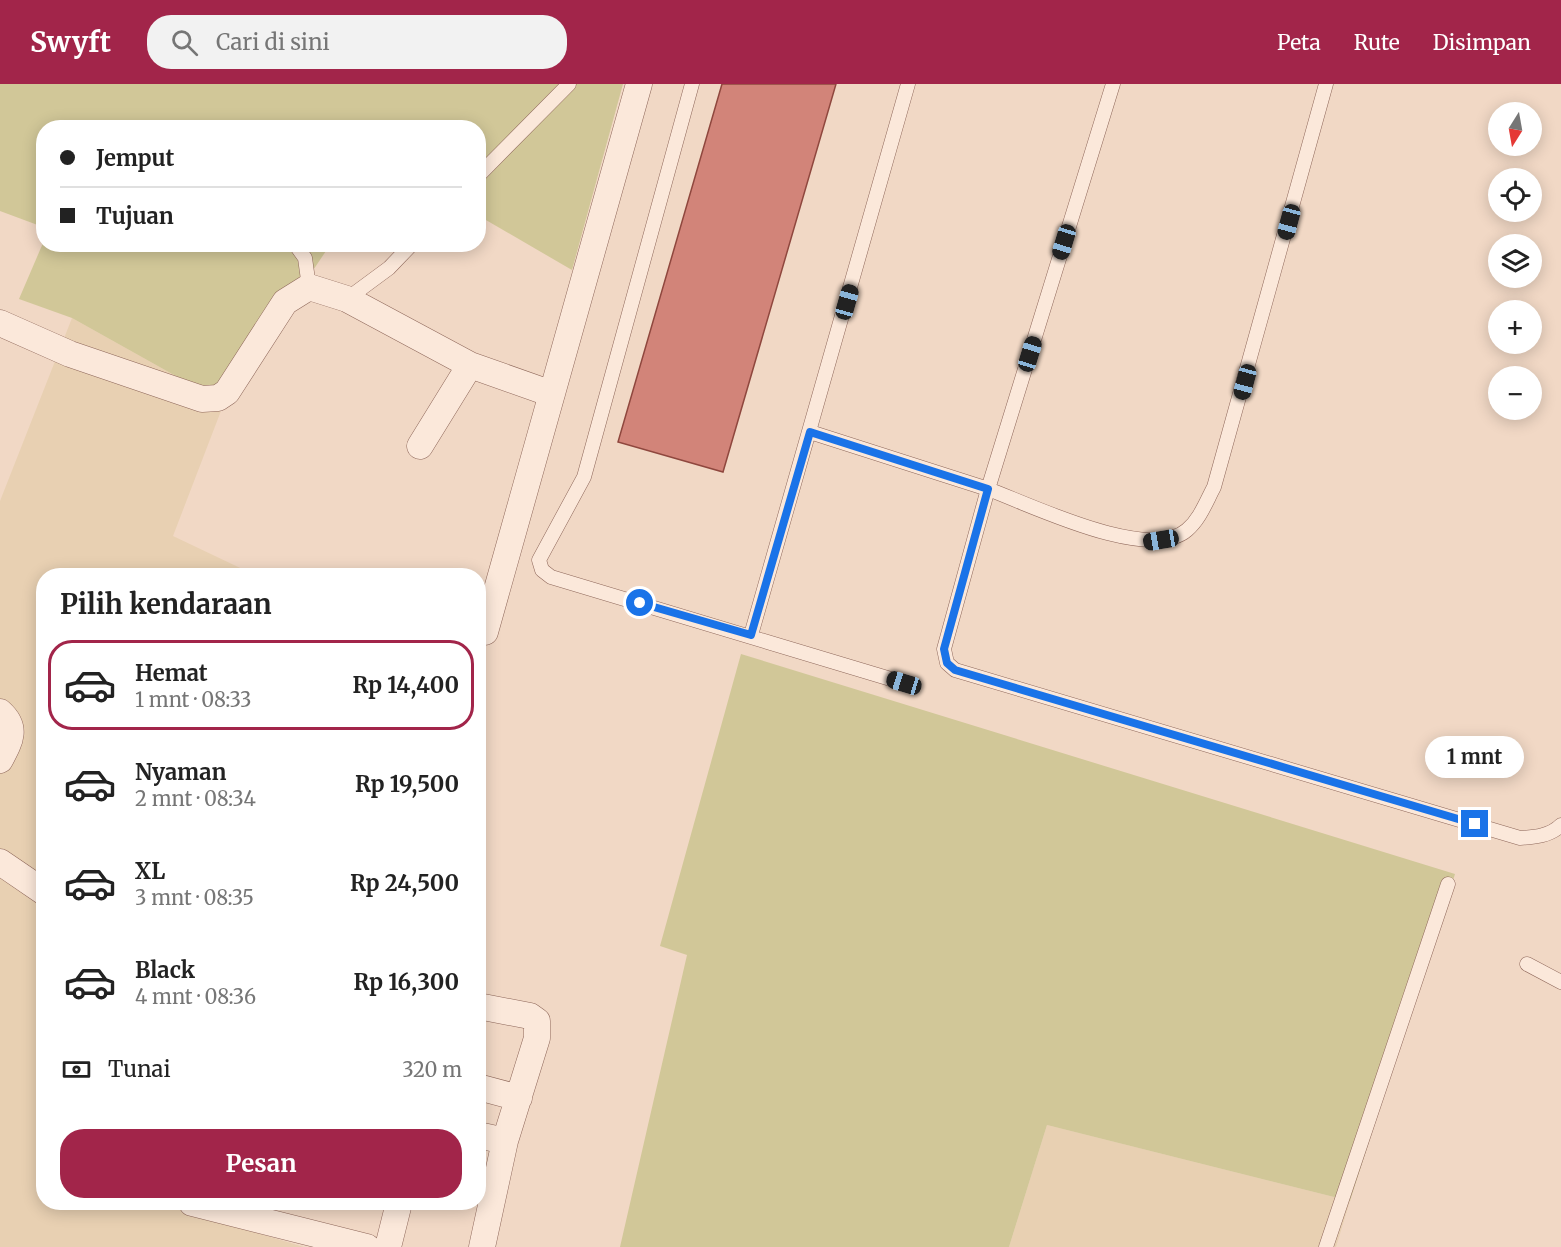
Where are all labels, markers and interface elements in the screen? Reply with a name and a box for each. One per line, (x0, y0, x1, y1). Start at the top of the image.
search box (147, 15, 567, 69)
text: Swyft (30, 24, 111, 60)
icon: search (168, 26, 201, 59)
text: Cari di sini (216, 28, 330, 56)
text: Peta (1277, 29, 1321, 56)
text: Rute (1354, 29, 1400, 56)
text: Disimpan (1433, 29, 1531, 56)
north arrow (1488, 102, 1542, 156)
map controls (1488, 102, 1542, 420)
text: Jemput (96, 144, 174, 172)
button: locate (1488, 168, 1542, 222)
text: Tujuan (96, 202, 174, 230)
car (1276, 202, 1302, 242)
car (1050, 222, 1078, 262)
button: layers (1488, 234, 1542, 288)
car (833, 282, 861, 322)
button: + (1488, 300, 1542, 354)
car (1016, 334, 1044, 374)
car (1232, 362, 1258, 402)
button: − (1488, 366, 1542, 420)
car (1142, 528, 1180, 552)
text: Pilih kendaraan (60, 587, 272, 621)
route start (626, 589, 653, 616)
icon: car (63, 658, 117, 712)
text: Hemat (135, 659, 208, 687)
car (884, 669, 924, 697)
text: Rp 14,400 (352, 671, 459, 699)
text: 1 mnt · 08:33 (135, 687, 251, 712)
callout: 1 mnt (1426, 737, 1524, 779)
text: 1 mnt (1447, 744, 1502, 769)
icon: car (63, 757, 117, 811)
text: Nyaman (135, 758, 226, 786)
text: Rp 19,500 (355, 770, 459, 798)
text: 2 mnt · 08:34 (135, 786, 256, 811)
route end (1461, 810, 1488, 837)
icon: car (63, 856, 117, 910)
text: XL (135, 857, 165, 885)
text: Rp 24,500 (350, 869, 459, 897)
text: 3 mnt · 08:35 (135, 885, 254, 910)
icon: car (63, 955, 117, 1009)
text: Black (135, 956, 195, 984)
text: Rp 16,300 (353, 968, 459, 996)
text: 4 mnt · 08:36 (135, 984, 256, 1009)
icon: cash (60, 1053, 93, 1086)
text: Tunai (108, 1055, 171, 1083)
text: 320 m (402, 1057, 462, 1082)
button: Pesan (60, 1129, 462, 1198)

